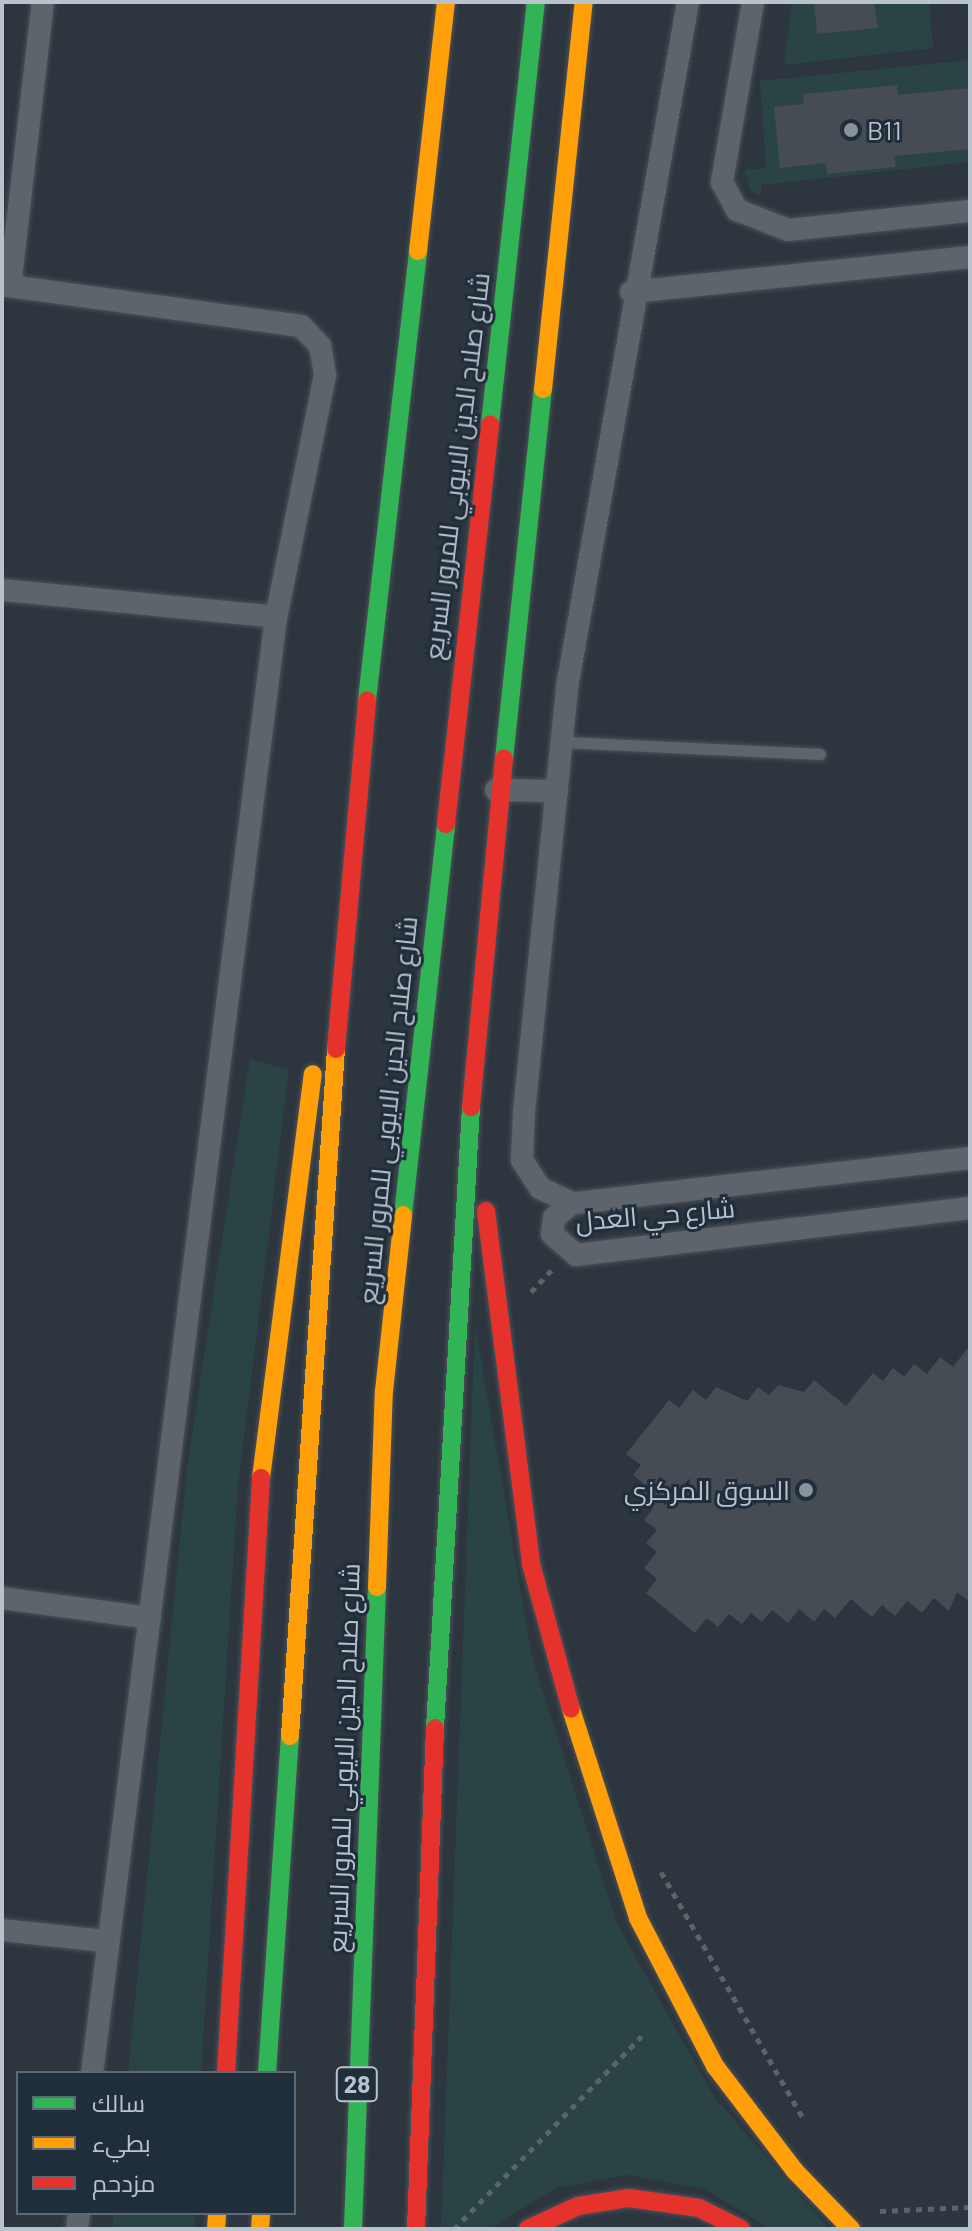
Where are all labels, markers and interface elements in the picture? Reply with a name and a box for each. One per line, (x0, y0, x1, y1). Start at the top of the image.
place label: B11 (867, 114, 902, 146)
marker: B11 (842, 121, 860, 139)
street label: شارع صلاح الدين الايوبي للمرور السريع (417, 271, 495, 661)
street label: شارع صلاح الدين الايوبي للمرور السريع (351, 915, 423, 1305)
street label: شارع حي العدل (574, 1191, 736, 1237)
place label: السوق المركزي (624, 1474, 790, 1506)
marker: السوق المركزي (797, 1481, 815, 1499)
street label: شارع صلاح الدين الايوبي للمرور السريع (321, 1563, 365, 1953)
road number: 28 (335, 2064, 379, 2104)
legend (16, 2071, 296, 2215)
text: سالك (92, 2088, 145, 2117)
text: بطيء (92, 2128, 151, 2157)
text: مزدحم (92, 2168, 155, 2197)

